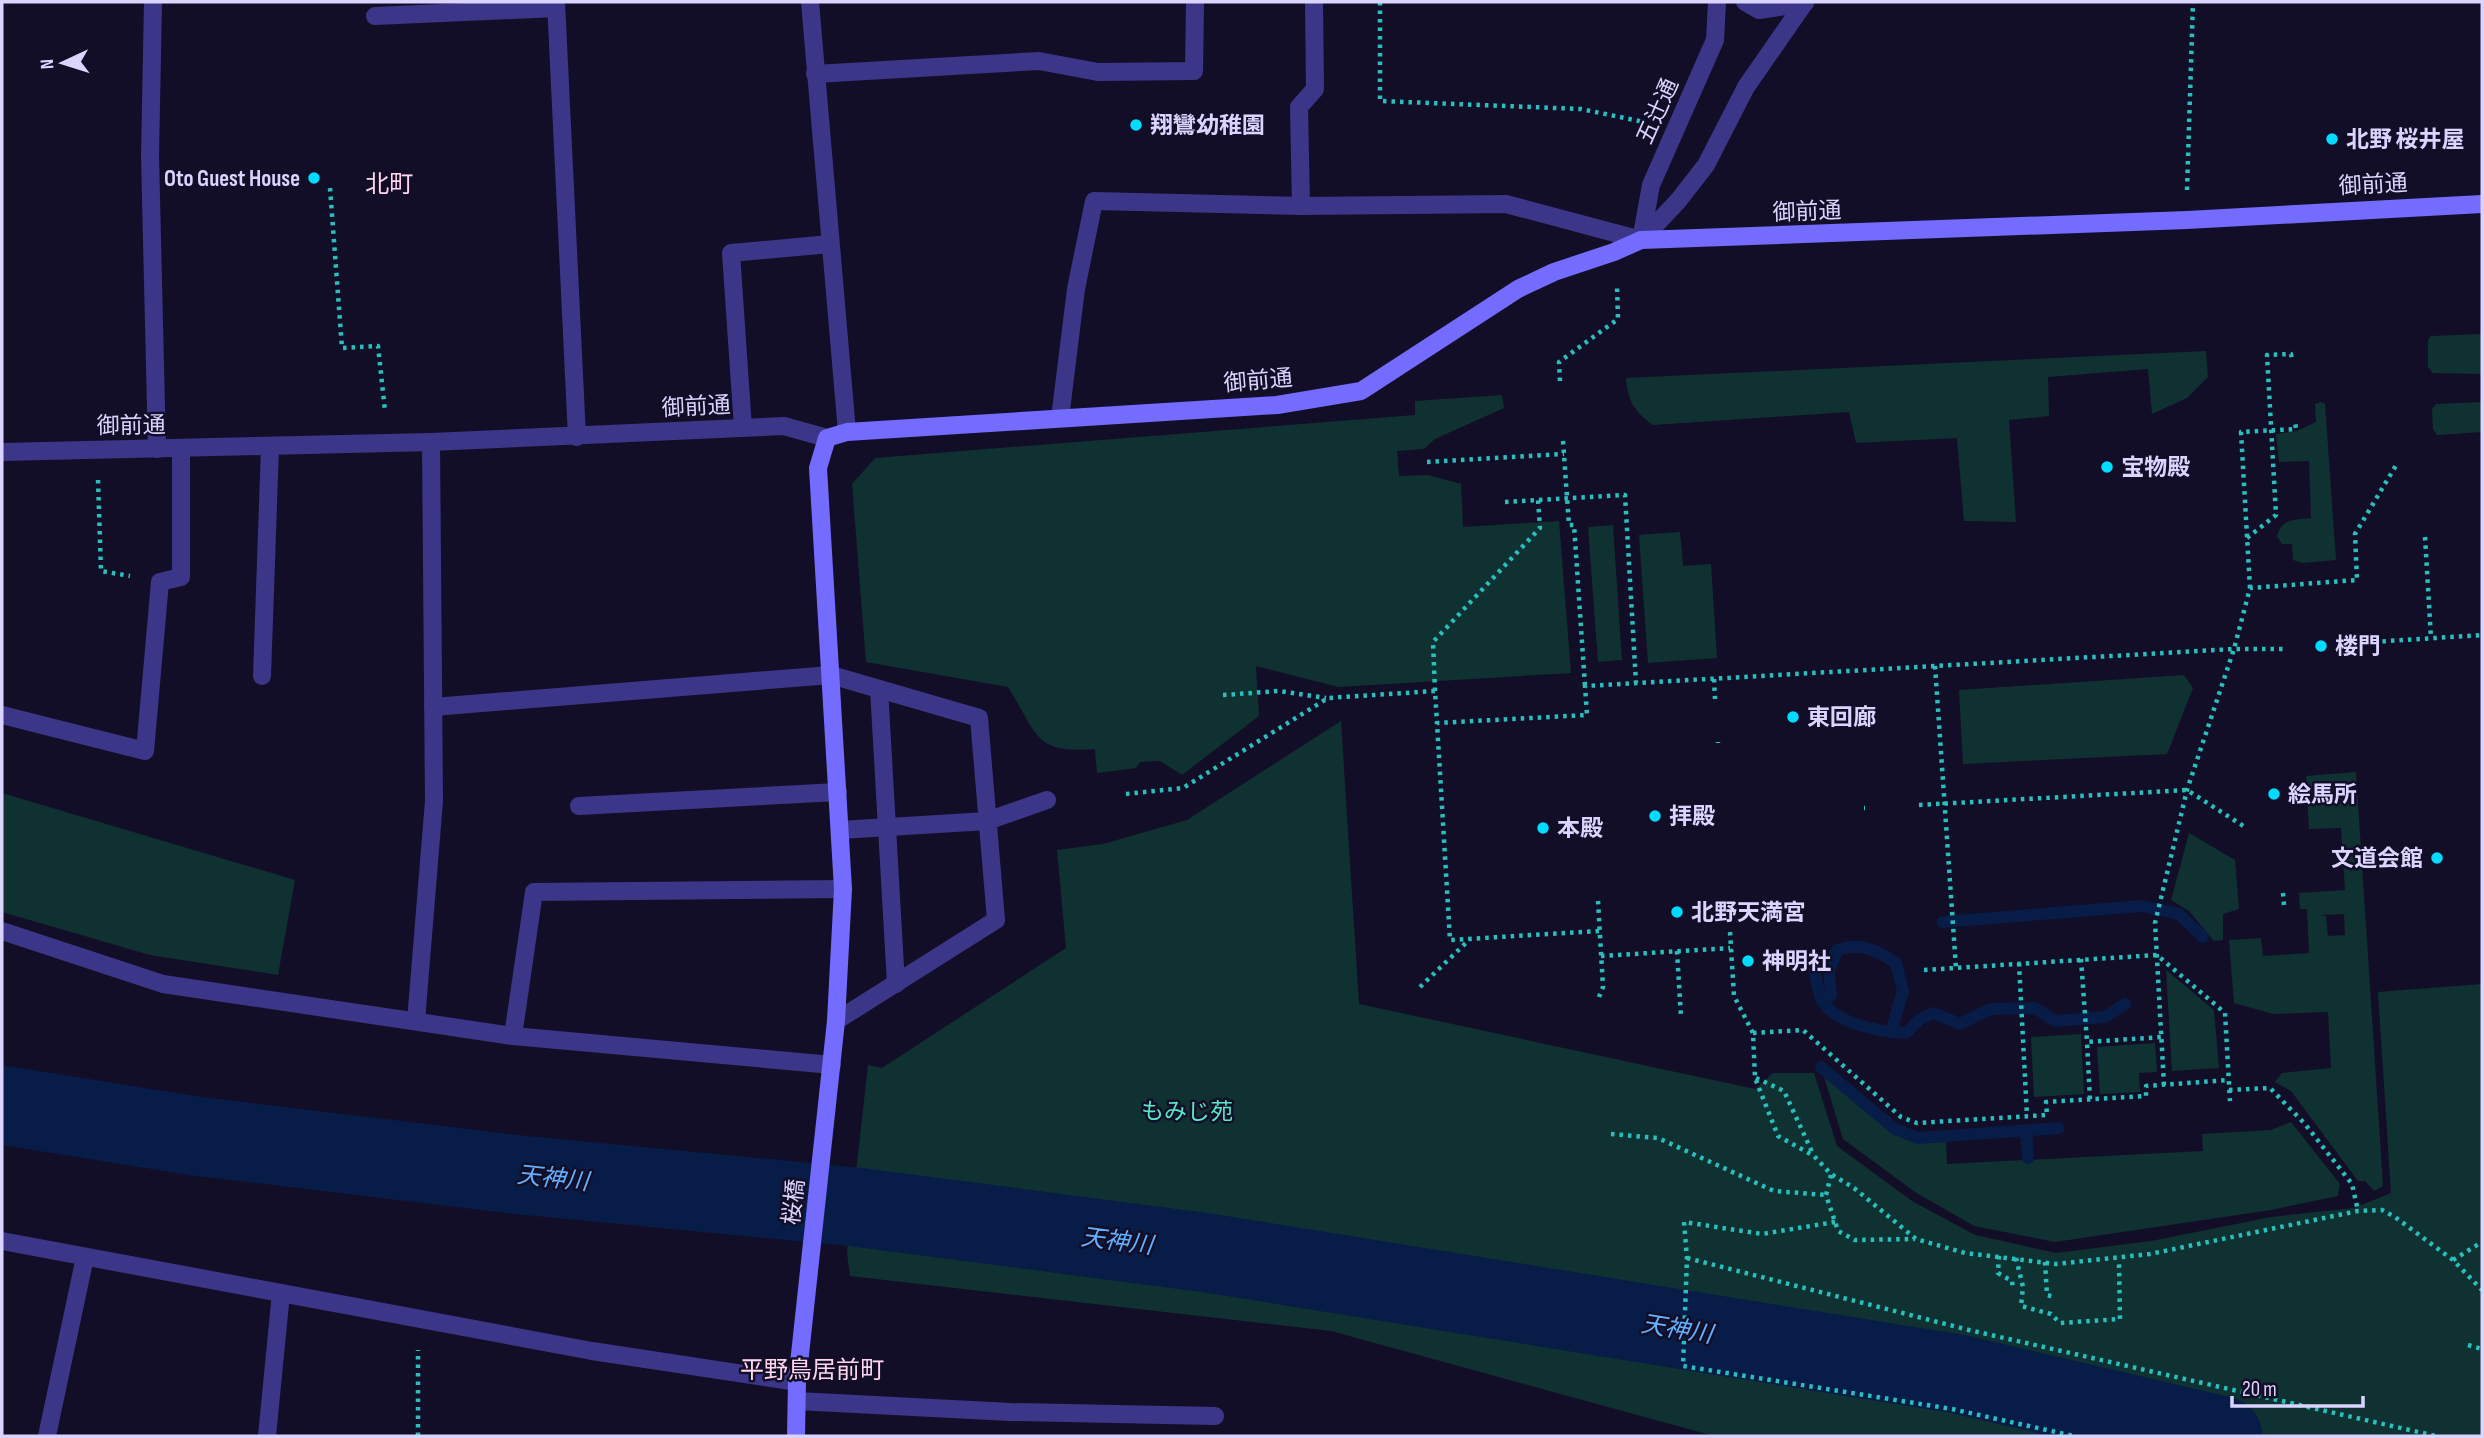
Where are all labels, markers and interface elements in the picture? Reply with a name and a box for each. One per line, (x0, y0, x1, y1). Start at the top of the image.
north arrow (28, 28, 98, 98)
text: N (36, 58, 59, 70)
street label: 五辻通 (1631, 74, 1685, 149)
place label: 翔鸞幼稚園 (1150, 112, 1265, 140)
marker: 翔鸞幼稚園 (1128, 117, 1144, 133)
place label: 北野 桜井屋 (2346, 126, 2465, 154)
marker: 北野 桜井屋 (2324, 131, 2340, 147)
place label: Oto Guest House (164, 165, 300, 193)
street label: 御前通 (2338, 169, 2408, 201)
marker: Oto Guest House (306, 170, 322, 186)
district label: 北町 (365, 170, 413, 199)
street label: 御前通 (1772, 197, 1842, 227)
street label: 御前通 (1222, 364, 1294, 398)
street label: 御前通 (661, 391, 731, 423)
street label: 御前通 (96, 411, 166, 441)
place label: 宝物殿 (2121, 454, 2190, 482)
marker: 宝物殿 (2099, 459, 2115, 475)
place label: 楼門 (2335, 633, 2381, 661)
marker: 楼門 (2313, 638, 2329, 654)
place label: 東回廊 (1807, 704, 1876, 732)
marker: 東回廊 (1785, 709, 1801, 725)
place label: 絵馬所 (2288, 781, 2357, 809)
marker: 絵馬所 (2266, 786, 2282, 802)
place label: 拝殿 (1669, 803, 1715, 831)
marker: 拝殿 (1647, 808, 1663, 824)
place label: 本殿 (1557, 815, 1603, 843)
marker: 本殿 (1535, 820, 1551, 836)
place label: 文道会館 (2331, 845, 2423, 873)
marker: 文道会館 (2429, 850, 2445, 866)
place label: 北野天満宮 (1691, 899, 1806, 927)
marker: 北野天満宮 (1669, 904, 1685, 920)
place label: 神明社 (1762, 948, 1831, 976)
marker: 神明社 (1740, 953, 1756, 969)
park label: もみじ苑 (1141, 1098, 1233, 1126)
water label: 天神川 (516, 1160, 593, 1197)
street label: 桜橋 (777, 1178, 811, 1227)
water label: 天神川 (1079, 1223, 1157, 1261)
water label: 天神川 (1639, 1310, 1718, 1350)
district label: 平野鳥居前町 (740, 1356, 884, 1385)
scale bar (2232, 1364, 2363, 1408)
text: 20 m (2242, 1377, 2277, 1402)

